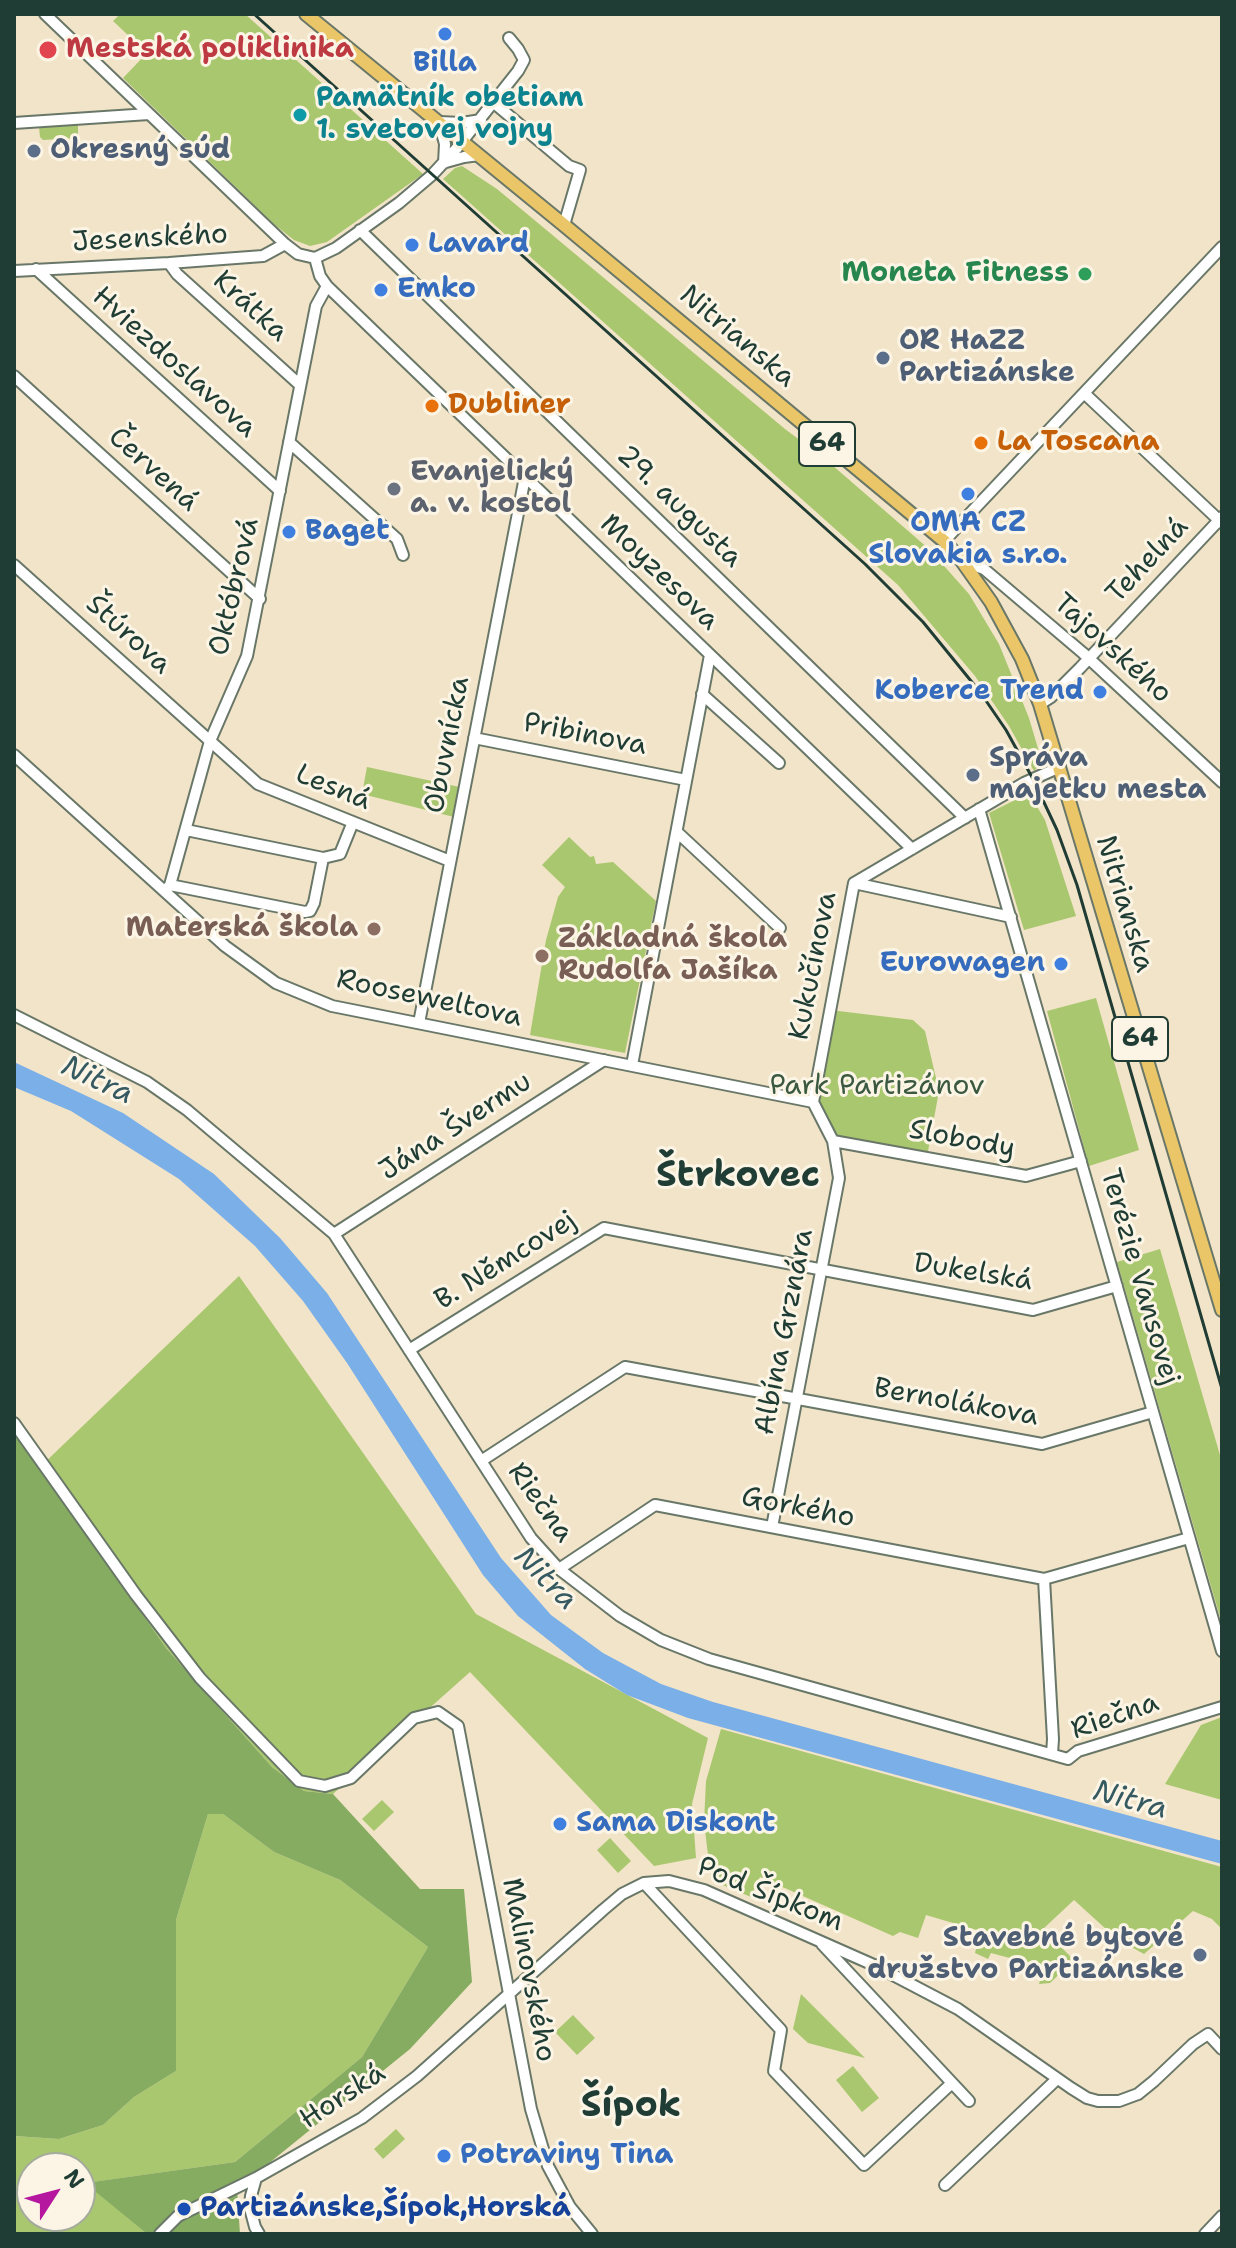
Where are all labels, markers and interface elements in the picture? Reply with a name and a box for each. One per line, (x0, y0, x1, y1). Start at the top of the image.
marker: Billa (436, 25, 454, 43)
place label: Mestská poliklinika (66, 33, 354, 67)
marker: Mestská poliklinika (37, 39, 59, 61)
place label: Billa (413, 47, 477, 81)
place label: Pamätník obetiam 1. svetovej vojny (316, 82, 584, 148)
marker: Pamätník obetiam 1. svetovej vojny (291, 106, 309, 124)
place label: Okresný súd (50, 134, 230, 168)
marker: Okresný súd (25, 142, 43, 160)
street label: Jesenského (71, 218, 229, 260)
place label: Lavard (428, 228, 529, 262)
marker: Lavard (403, 236, 421, 254)
place label: Moneta Fitness (841, 257, 1069, 291)
street label: Krátka (205, 264, 295, 350)
marker: Moneta Fitness (1076, 265, 1094, 283)
place label: Emko (397, 273, 476, 307)
street label: Nitrianska (672, 279, 802, 395)
street label: Hviezdoslavova (85, 280, 263, 446)
marker: Emko (372, 281, 390, 299)
place label: OR HaZZ Partizánske (899, 325, 1075, 391)
marker: OR HaZZ Partizánske (874, 349, 892, 367)
place label: Dubliner (448, 389, 571, 423)
marker: Dubliner (423, 397, 441, 415)
street label: Červená (101, 421, 205, 519)
road number: 64 (799, 422, 855, 466)
place label: La Toscana (997, 426, 1160, 460)
marker: La Toscana (972, 434, 990, 452)
street label: 29. augusta (609, 439, 749, 575)
place label: Evanjelický a. v. kostol (410, 456, 574, 522)
marker: Evanjelický a. v. kostol (385, 480, 403, 498)
marker: OMA CZ Slovakia s.r.o. (959, 485, 977, 503)
place label: OMA CZ Slovakia s.r.o. (868, 507, 1068, 573)
street label: Moyzesova (592, 508, 726, 638)
street label: Tehelná (1100, 511, 1196, 611)
street label: Októbrová (203, 515, 267, 659)
place label: Baget (305, 515, 390, 549)
marker: Baget (280, 523, 298, 541)
street label: Tajovského (1046, 587, 1178, 711)
street label: Štúrova (78, 588, 178, 682)
street label: Obuvnícka (418, 674, 478, 816)
place label: Koberce Trend (875, 675, 1084, 709)
marker: Koberce Trend (1091, 683, 1109, 701)
street label: Pribinova (520, 707, 650, 763)
place label: Správa majetku mesta (989, 742, 1206, 808)
street label: Lesná (290, 758, 376, 818)
marker: Správa majetku mesta (964, 766, 982, 784)
street label: Nitrianska (1087, 832, 1161, 976)
street label: Kukučínova (783, 889, 845, 1043)
place label: Materská škola (126, 912, 358, 946)
marker: Materská škola (365, 920, 383, 938)
place label: Základná škola Rudolfa Jašíka (558, 923, 787, 989)
marker: Základná škola Rudolfa Jašíka (533, 947, 551, 965)
place label: Eurowagen (880, 947, 1045, 981)
marker: Eurowagen (1052, 955, 1070, 973)
street label: Rooseweltova (333, 963, 525, 1035)
road number: 64 (1112, 1017, 1168, 1061)
water label: Nitra (55, 1049, 139, 1113)
street label: Jána Švermu (374, 1065, 538, 1189)
park label: Park Partizánov (769, 1070, 985, 1104)
street label: Slobody (906, 1113, 1018, 1167)
district label: Štrkovec (656, 1155, 820, 1199)
street label: Terézie Vansovej (1092, 1165, 1186, 1389)
street label: B. Němcovej (429, 1204, 583, 1318)
street label: Albína Grznára (749, 1226, 821, 1438)
street label: Dukelská (911, 1247, 1035, 1299)
street label: Bernolákova (871, 1372, 1041, 1434)
street label: Riečna (500, 1457, 580, 1549)
street label: Gorkého (739, 1481, 857, 1535)
water label: Nitra (506, 1540, 584, 1618)
street label: Riečna (1067, 1686, 1163, 1748)
water label: Nitra (1089, 1774, 1171, 1828)
place label: Sama Diskont (576, 1807, 775, 1841)
marker: Sama Diskont (551, 1815, 569, 1833)
street label: Pod Šípkom (692, 1851, 848, 1939)
street label: Malinovského (494, 1875, 562, 2065)
place label: Stavebné bytové družstvo Partizánske (867, 1922, 1184, 1988)
marker: Stavebné bytové družstvo Partizánske (1191, 1946, 1209, 1964)
street label: Horská (294, 2057, 392, 2137)
district label: Šípok (581, 2085, 681, 2129)
place label: Potraviny Tina (460, 2139, 673, 2173)
marker: Potraviny Tina (435, 2147, 453, 2165)
north arrow (16, 2152, 96, 2232)
text: N (57, 2163, 91, 2194)
place label: Partizánske,Šípok,Horská (200, 2192, 571, 2226)
marker: Partizánske,Šípok,Horská (175, 2200, 193, 2218)

